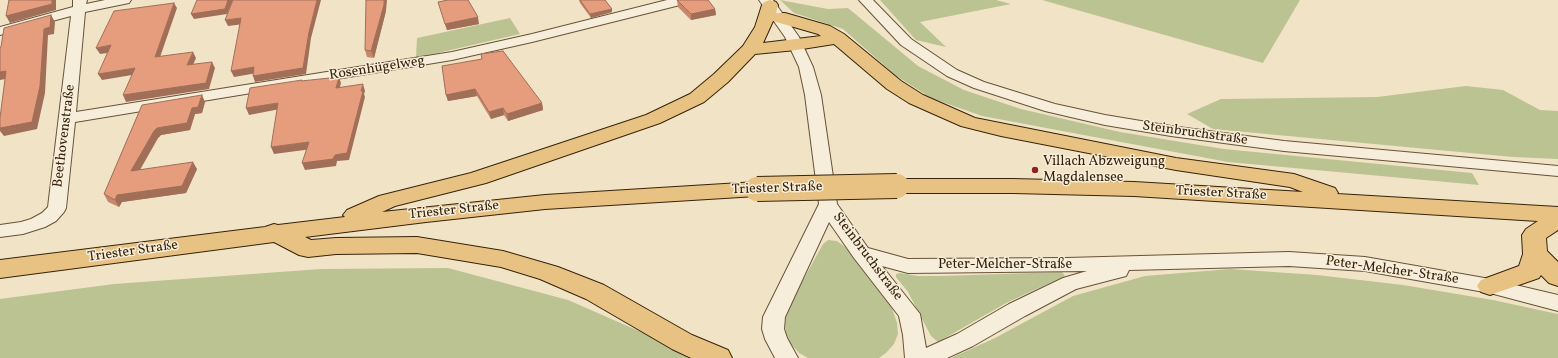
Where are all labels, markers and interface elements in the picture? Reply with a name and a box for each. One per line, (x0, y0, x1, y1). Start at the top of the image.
street label: Rosenhügelweg (328, 53, 426, 85)
street label: Beethovenstraße (50, 84, 80, 188)
street label: Steinbruchstraße (1141, 118, 1249, 150)
place label: Villach Abzweigung Magdalensee (1043, 154, 1165, 186)
marker: Villach Abzweigung Magdalensee (1030, 165, 1040, 175)
street label: Triester Straße (731, 179, 823, 199)
street label: Triester Straße (1175, 183, 1267, 205)
street label: Triester Straße (408, 198, 500, 224)
street label: Steinbruchstraße (828, 210, 906, 304)
street label: Triester Straße (87, 237, 179, 267)
street label: Peter-Melcher-Straße (1324, 253, 1460, 289)
street label: Peter-Melcher-Straße (938, 257, 1072, 273)

